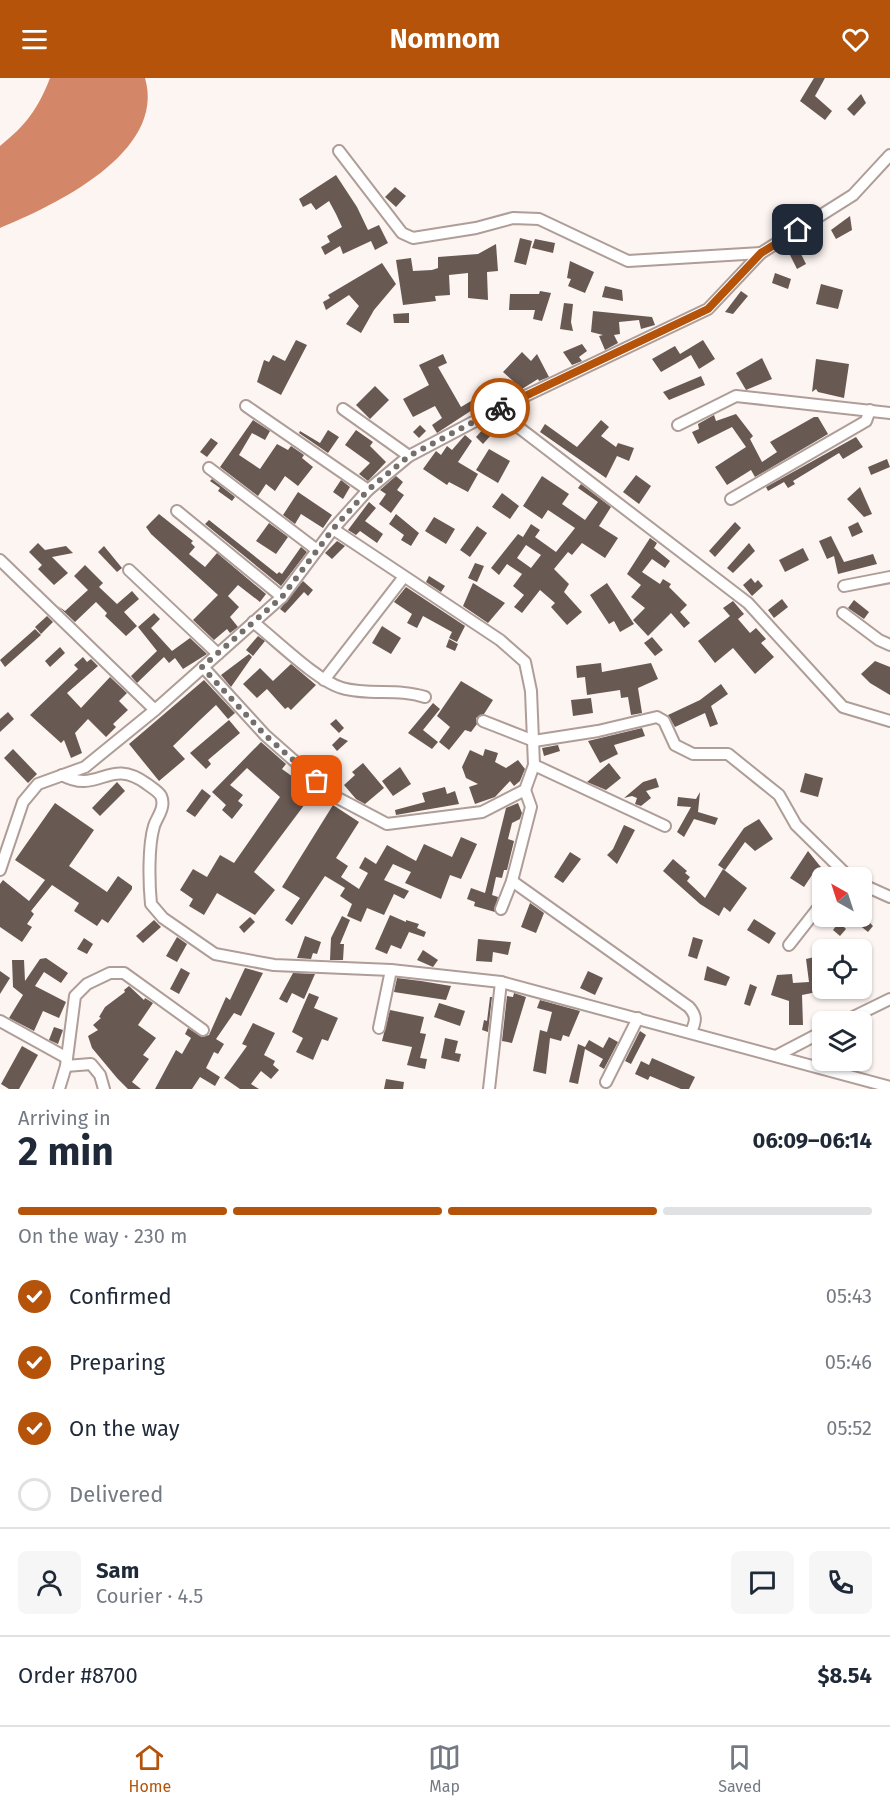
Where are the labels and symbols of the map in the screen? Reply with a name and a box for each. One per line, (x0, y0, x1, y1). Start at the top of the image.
pin (772, 204, 823, 255)
courier (470, 378, 530, 438)
pin (291, 755, 342, 806)
north arrow (812, 867, 872, 927)

